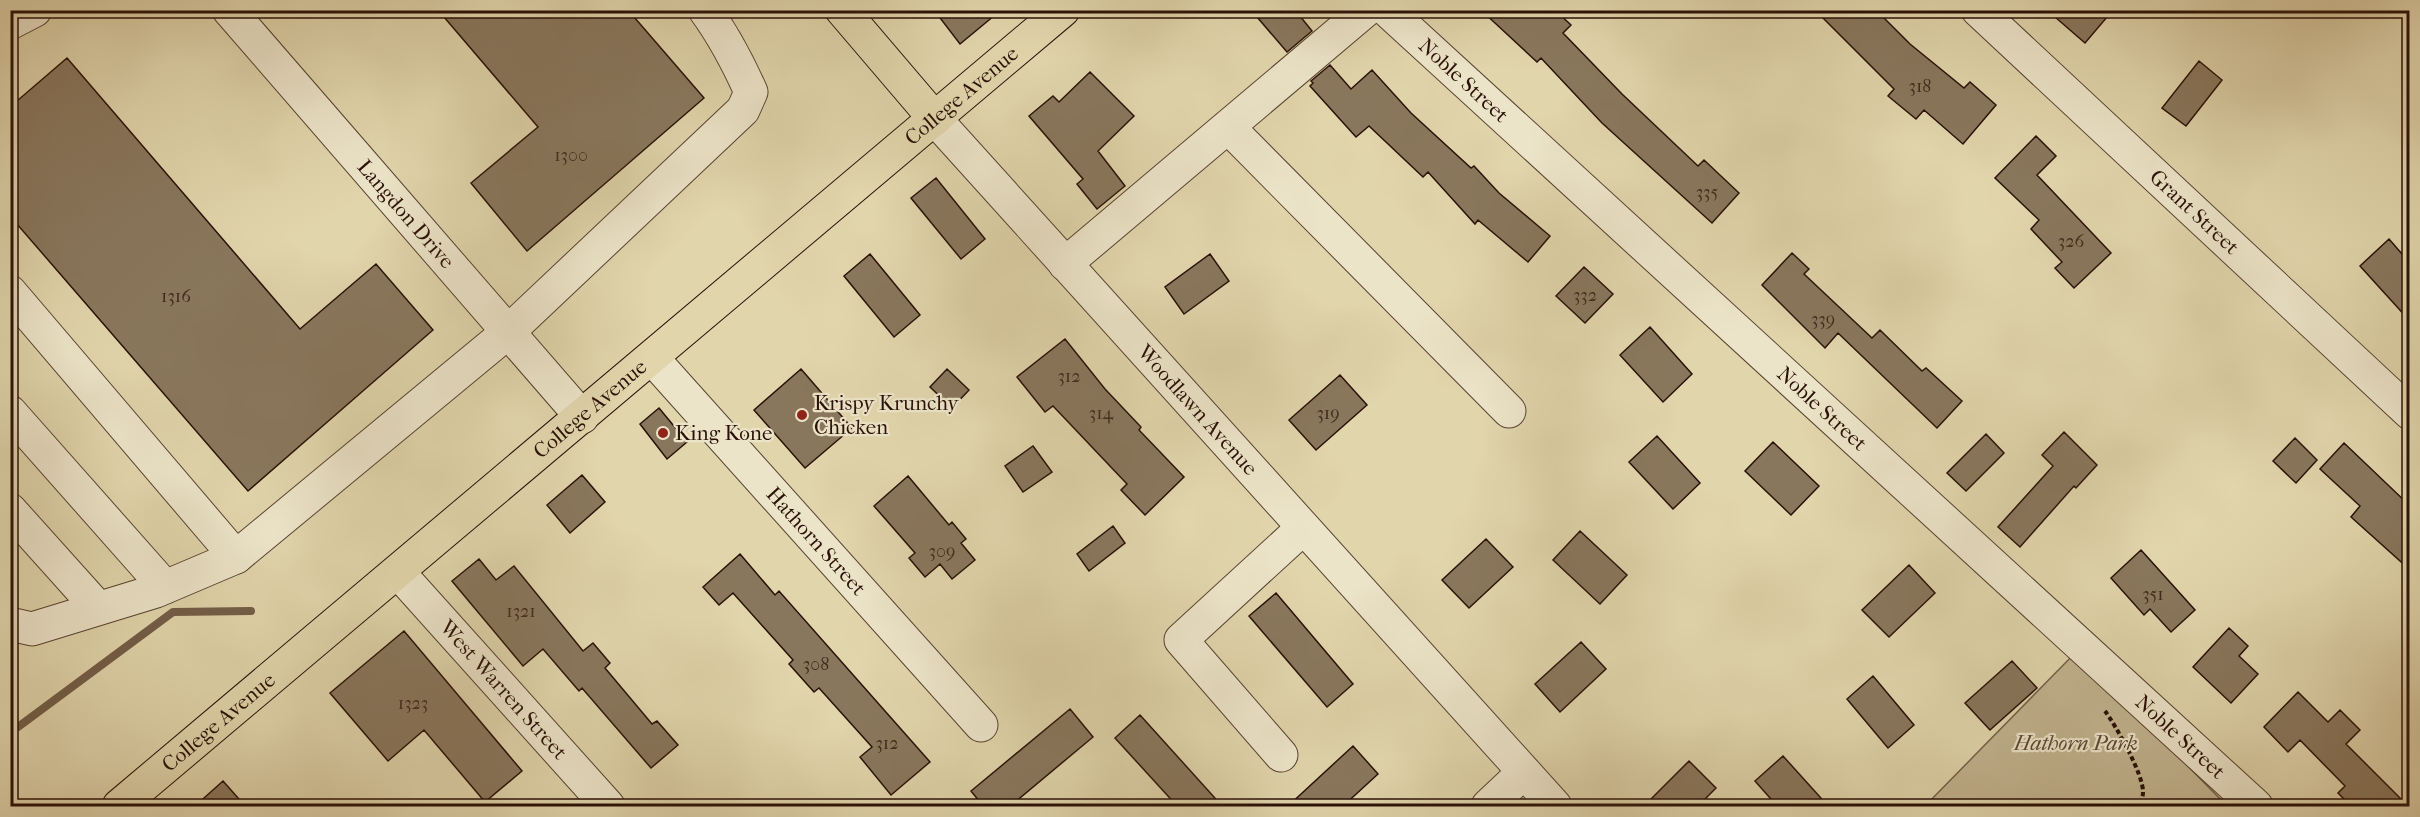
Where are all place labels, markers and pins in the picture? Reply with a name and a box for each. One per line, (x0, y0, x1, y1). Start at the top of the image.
place label: Krispy Krunchy Chicken (814, 391, 959, 439)
marker: Krispy Krunchy Chicken (795, 408, 809, 422)
place label: King Kone (675, 421, 772, 445)
marker: King Kone (656, 426, 670, 440)

